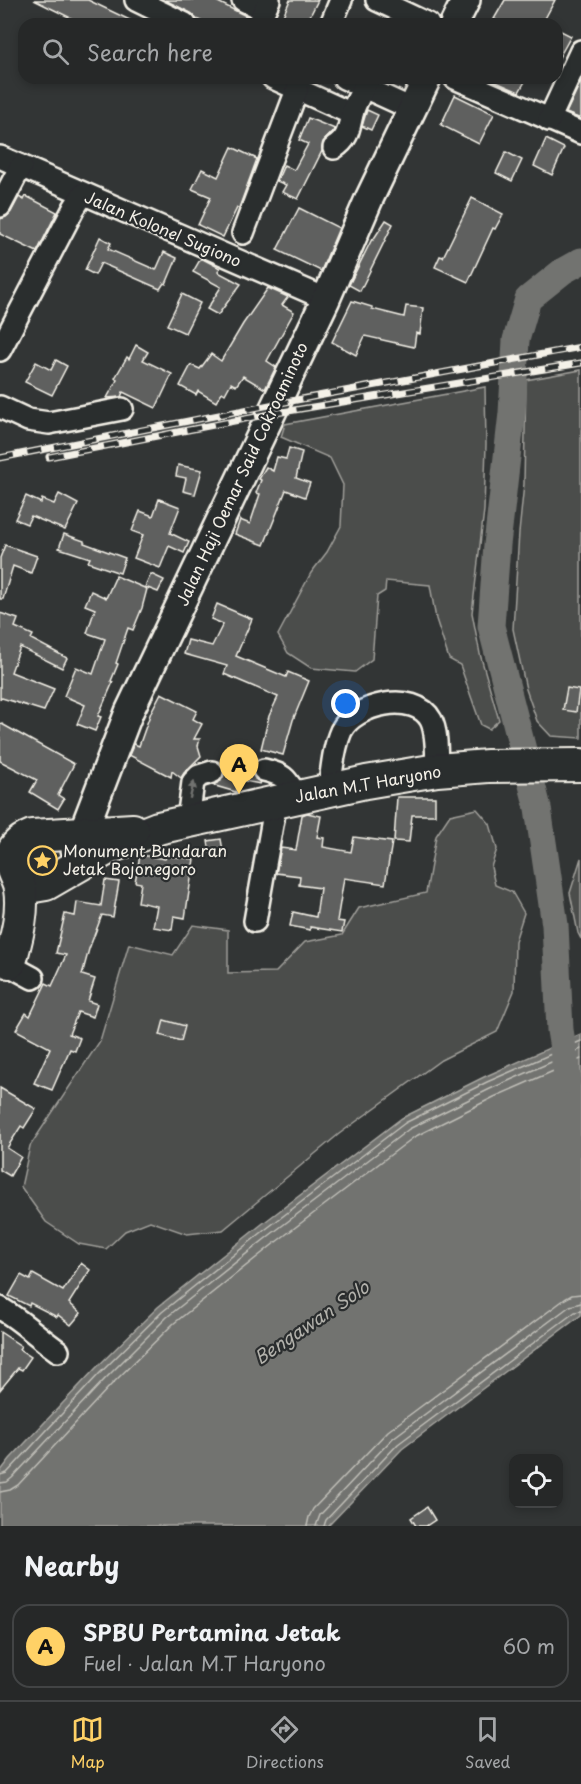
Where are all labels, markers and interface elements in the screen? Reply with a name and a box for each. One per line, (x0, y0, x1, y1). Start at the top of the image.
search box (18, 18, 563, 84)
icon: search (39, 35, 72, 68)
text: Search here (87, 35, 213, 68)
street label: Jalan Kolonel Sugiono (81, 184, 246, 272)
street label: Jalan Haji Oemar Said Cokroaminoto (169, 338, 313, 609)
your location (331, 689, 360, 718)
pin: A (220, 744, 258, 794)
street label: Jalan M.T Haryono (293, 758, 443, 808)
one-way arrow (188, 781, 198, 799)
place label: Monument Bundaran Jetak Bojonegoro (63, 838, 227, 880)
place icon: Monument Bundaran Jetak Bojonegoro (26, 844, 58, 876)
water label: Bengawan Solo (248, 1273, 375, 1370)
map controls (509, 1454, 563, 1508)
button: locate (509, 1454, 563, 1508)
text: Nearby (24, 1546, 119, 1585)
text: SPBU Pertamina Jetak (83, 1615, 341, 1648)
text: A (38, 1631, 53, 1661)
text: 60 m (503, 1631, 555, 1661)
text: Fuel · Jalan M.T Haryono (83, 1648, 326, 1678)
tab: Map (71, 1713, 105, 1773)
tab: Directions (246, 1713, 324, 1773)
tab: Saved (465, 1713, 510, 1773)

